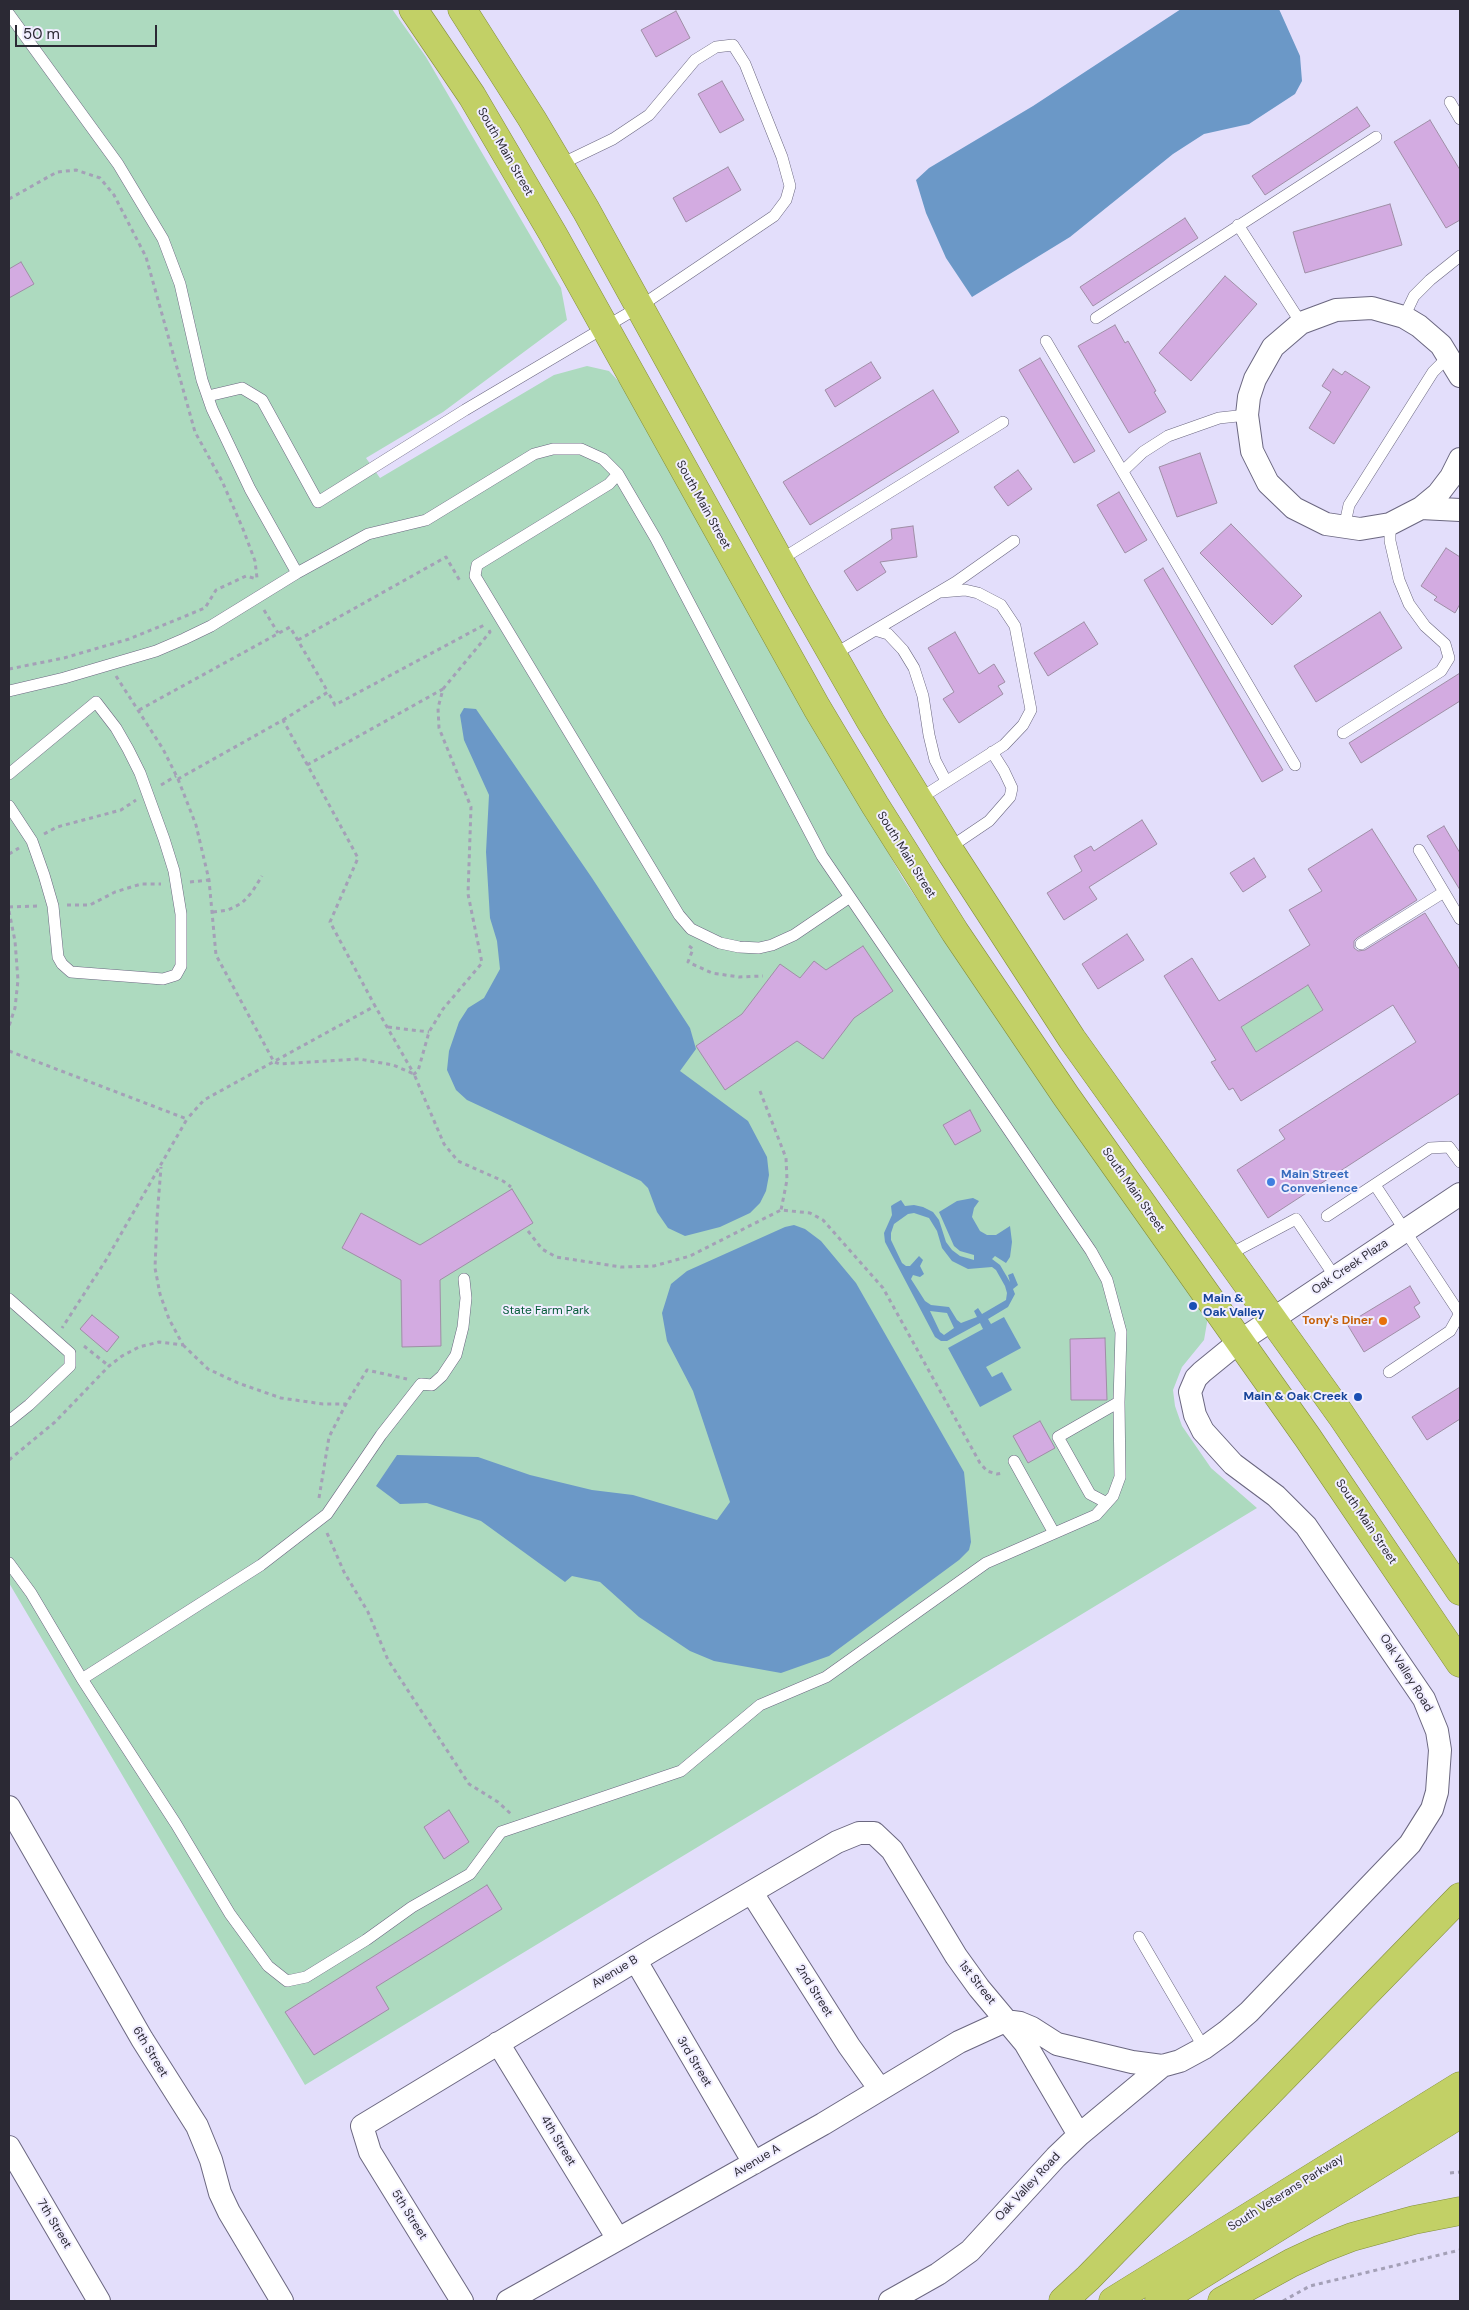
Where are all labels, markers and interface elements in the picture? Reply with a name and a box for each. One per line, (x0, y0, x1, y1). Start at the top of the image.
scale bar (18, 15, 160, 47)
text: 50 m (23, 24, 60, 44)
street label: South Main Street (474, 105, 536, 199)
street label: South Main Street (673, 458, 733, 552)
street label: South Main Street (874, 809, 938, 901)
street label: South Main Street (1099, 1145, 1167, 1235)
place label: Main Street Convenience (1281, 1168, 1358, 1196)
marker: Main Street Convenience (1265, 1176, 1277, 1188)
street label: Oak Creek Plaza (1309, 1236, 1391, 1298)
place label: Main & Oak Valley (1203, 1292, 1265, 1320)
marker: Main & Oak Valley (1187, 1300, 1199, 1312)
park label: State Farm Park (502, 1304, 590, 1318)
place label: Tony's Diner (1302, 1314, 1373, 1328)
marker: Tony's Diner (1377, 1315, 1389, 1327)
place label: Main & Oak Creek (1243, 1390, 1348, 1404)
marker: Main & Oak Creek (1352, 1391, 1364, 1403)
street label: South Main Street (1332, 1477, 1400, 1567)
street label: Oak Valley Road (1376, 1632, 1436, 1714)
street label: Avenue B (589, 1953, 641, 1991)
street label: 1st Street (956, 1958, 998, 2008)
street label: 2nd Street (792, 1962, 836, 2020)
street label: 6th Street (129, 2024, 171, 2080)
street label: 3rd Street (673, 2034, 715, 2090)
street label: 4th Street (537, 2113, 579, 2169)
street label: Avenue A (731, 2141, 783, 2181)
street label: Oak Valley Road (992, 2150, 1064, 2224)
street label: South Veterans Parkway (1225, 2151, 1347, 2235)
street label: 5th Street (388, 2187, 430, 2243)
street label: 7th Street (34, 2197, 74, 2251)

